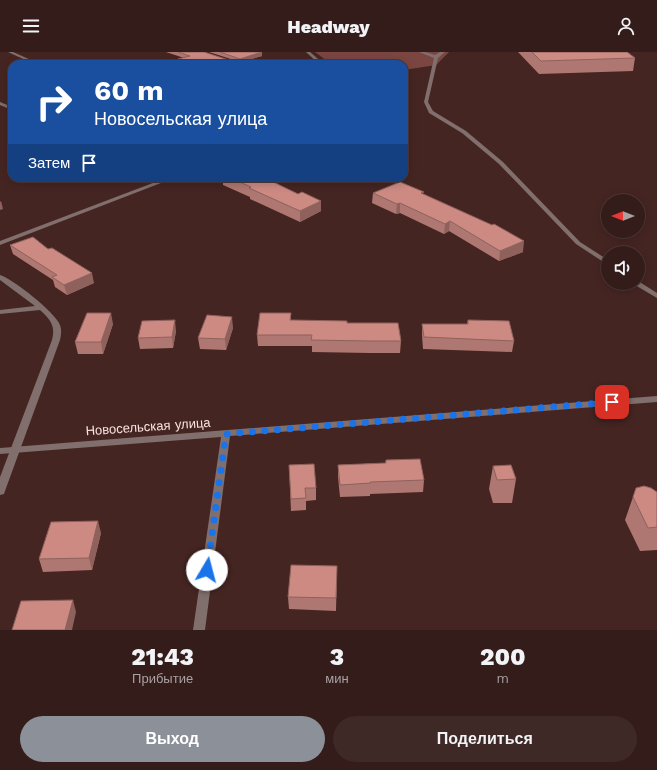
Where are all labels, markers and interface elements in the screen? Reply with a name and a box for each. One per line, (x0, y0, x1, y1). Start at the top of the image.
icon: menu (20, 15, 42, 37)
icon: person (615, 15, 637, 37)
text: Headway (287, 16, 370, 37)
text: 60 m (94, 74, 164, 107)
icon: right (28, 76, 80, 128)
text: Новосельская улица (94, 108, 267, 129)
icon: arrive (78, 152, 100, 174)
text: Затем (28, 154, 70, 172)
north arrow (601, 194, 645, 238)
map controls (601, 194, 645, 290)
button: sound (601, 246, 645, 290)
pin (595, 385, 629, 419)
icon: arrive (601, 391, 623, 413)
street label: Новосельская улица (85, 415, 212, 438)
position arrow (186, 549, 228, 591)
text: 21:43 (131, 643, 194, 671)
text: 3 (330, 643, 344, 671)
text: 200 (480, 643, 526, 671)
text: Прибытие (132, 671, 193, 686)
text: мин (325, 671, 349, 686)
text: m (497, 671, 509, 686)
button: Выход (20, 716, 325, 762)
button: Поделиться (333, 716, 637, 762)

